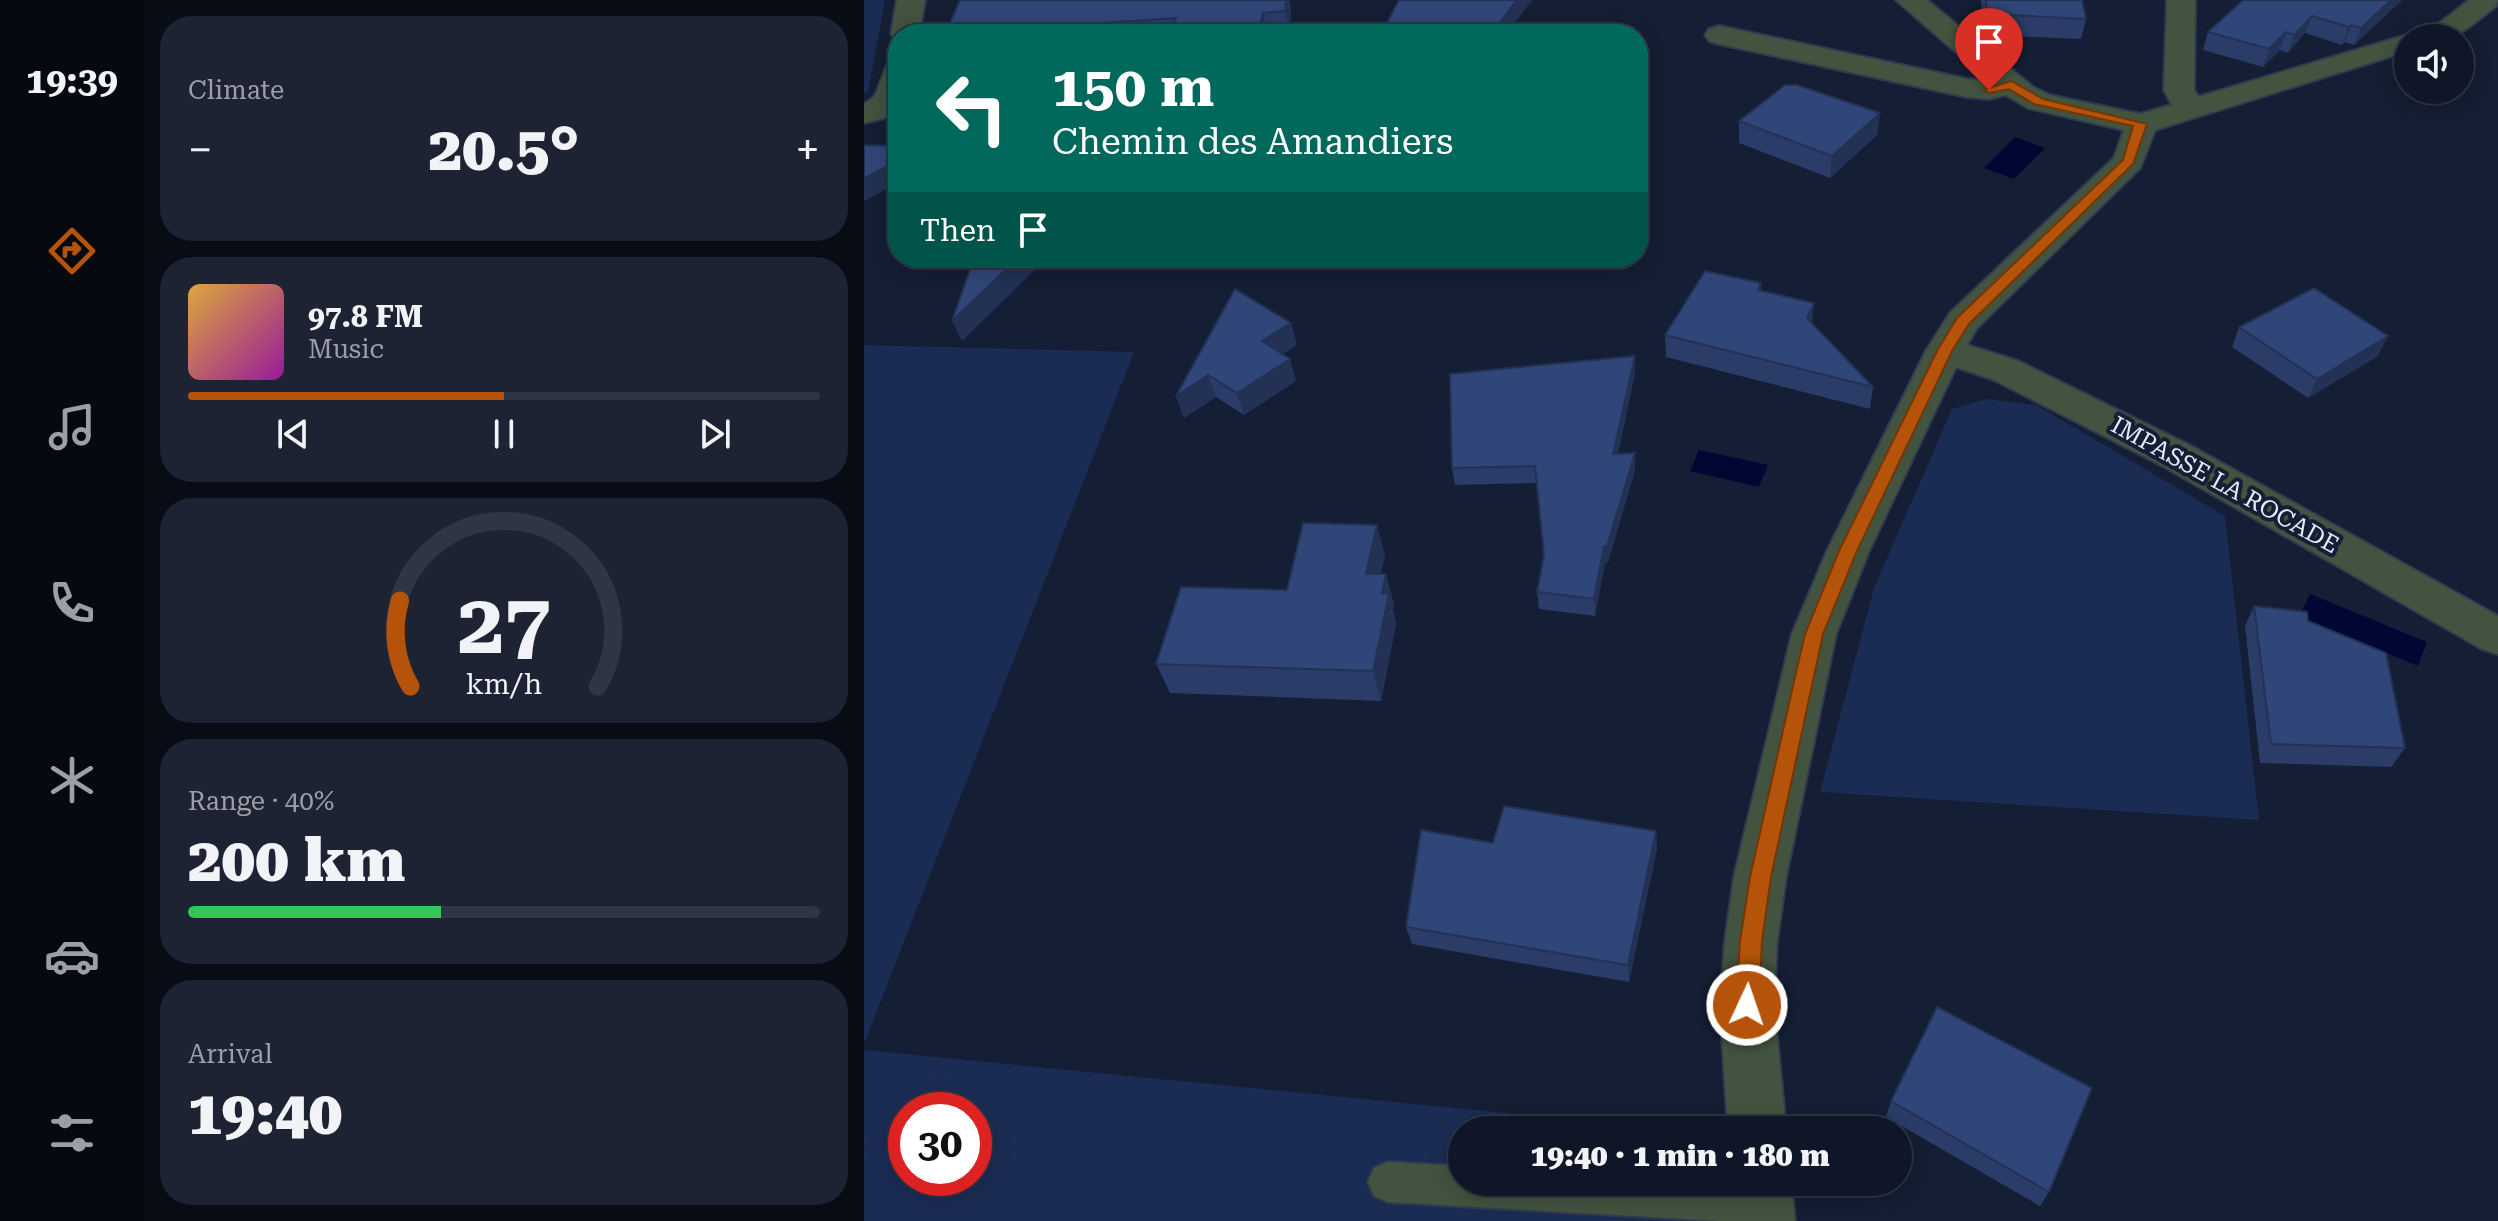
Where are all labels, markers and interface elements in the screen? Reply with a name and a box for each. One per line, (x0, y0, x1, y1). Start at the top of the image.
pin (1955, 8, 2023, 90)
icon: arrive (1967, 20, 2011, 64)
map controls (2394, 24, 2474, 104)
button: sound (2394, 24, 2474, 104)
text: 150 m (1052, 54, 1214, 120)
icon: left (920, 56, 1024, 160)
text: 19:39 (26, 60, 118, 102)
text: Climate (188, 75, 284, 105)
text: 20.5° (429, 114, 579, 185)
text: Chemin des Amandiers (1052, 121, 1453, 163)
text: − (188, 124, 213, 176)
text: + (795, 124, 820, 176)
icon: arrive (1011, 208, 1055, 252)
text: Then (920, 213, 995, 248)
icon: directions (44, 223, 100, 279)
text: 97.8 FM (308, 299, 423, 334)
text: Music (308, 334, 384, 364)
icon: music (44, 399, 100, 455)
street label: IMPASSE LA ROCADE (2106, 411, 2344, 559)
icon: previous (271, 412, 315, 456)
icon: pause (482, 412, 526, 456)
icon: next (693, 412, 737, 456)
icon: phone (44, 575, 100, 631)
text: 27 (457, 575, 551, 672)
text: km/h (466, 667, 542, 701)
icon: climate (44, 752, 100, 808)
text: Range · 40% (188, 786, 334, 816)
text: 200 km (188, 825, 405, 896)
icon: car (44, 928, 100, 984)
position arrow (1705, 963, 1789, 1047)
text: Arrival (188, 1039, 273, 1069)
text: 19:40 (188, 1078, 342, 1149)
speed limit sign: 30 (888, 1092, 992, 1196)
icon: filters (44, 1105, 100, 1161)
text: 19:40 · 1 min · 180 m (1530, 1138, 1830, 1173)

